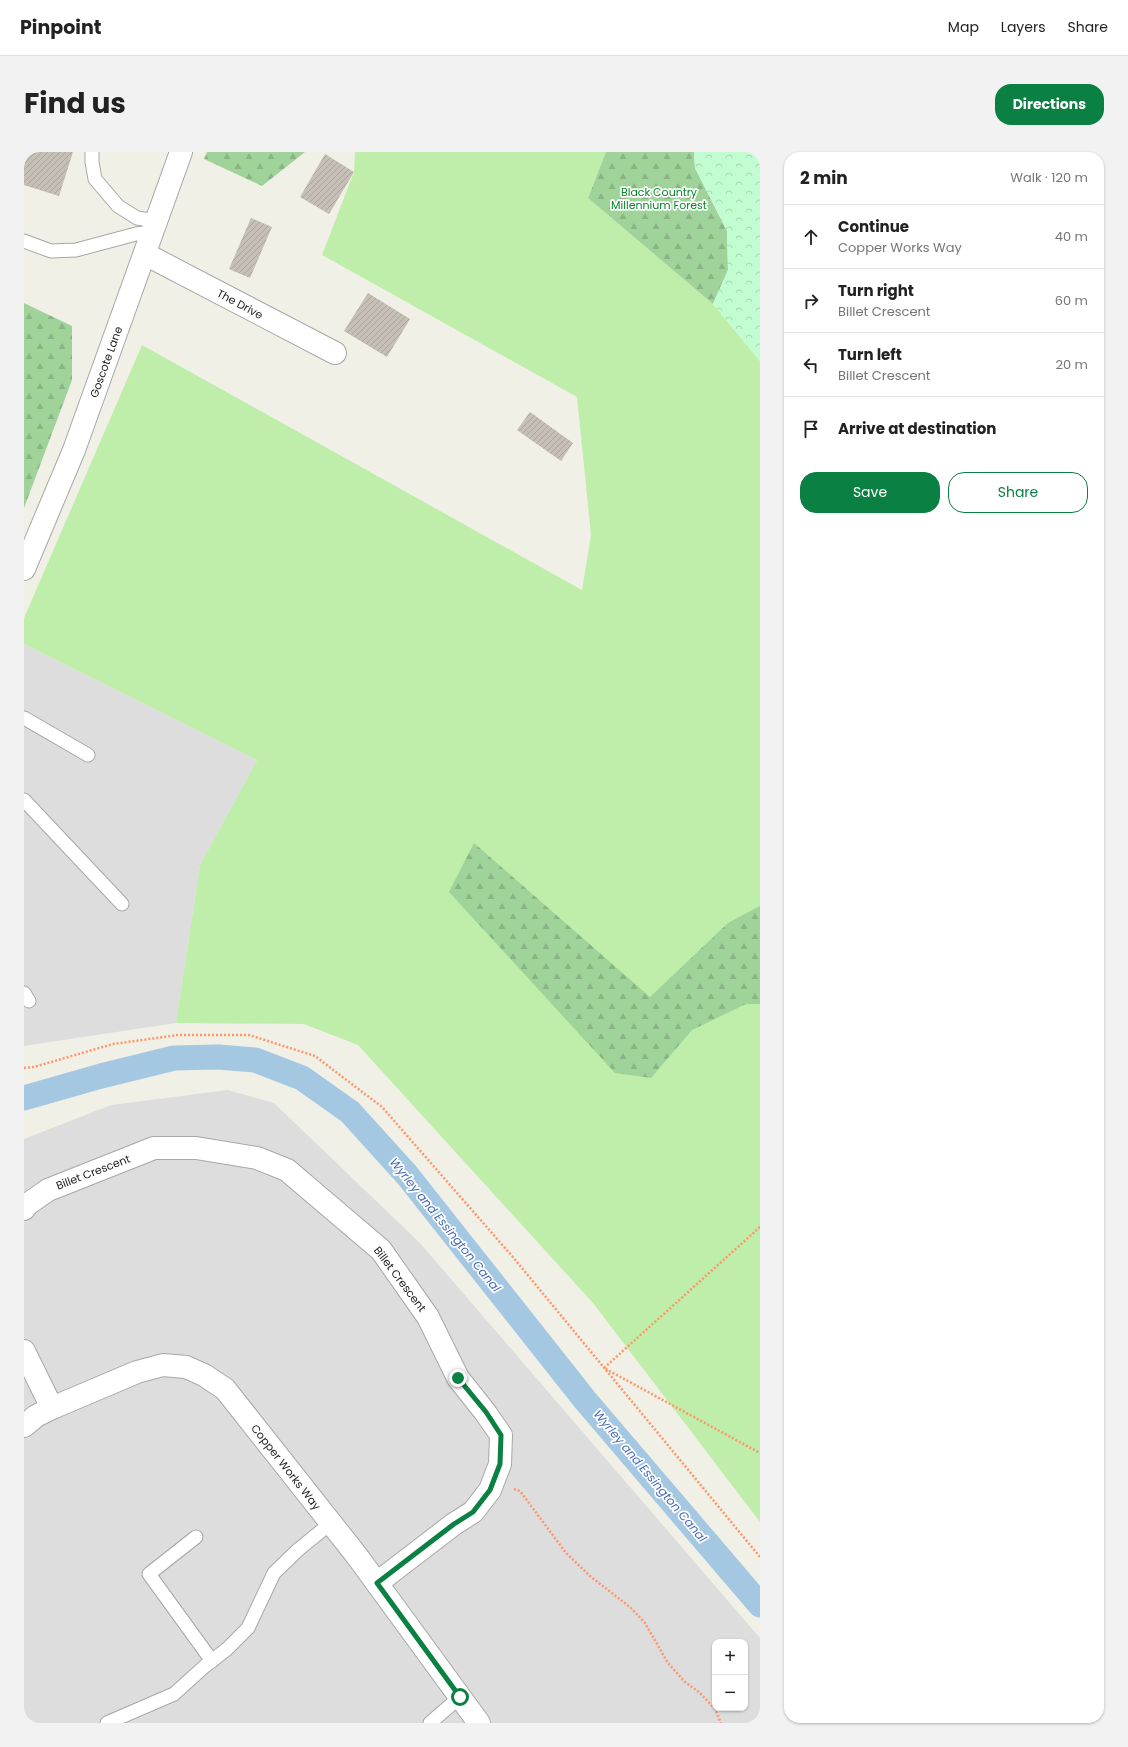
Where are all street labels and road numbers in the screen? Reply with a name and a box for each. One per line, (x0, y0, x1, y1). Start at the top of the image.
street label: The Drive (214, 285, 266, 323)
street label: Goscote Lane (86, 324, 126, 400)
street label: Billet Crescent (54, 1150, 132, 1194)
street label: Billet Crescent (370, 1243, 430, 1315)
street label: Copper Works Way (247, 1421, 325, 1514)

